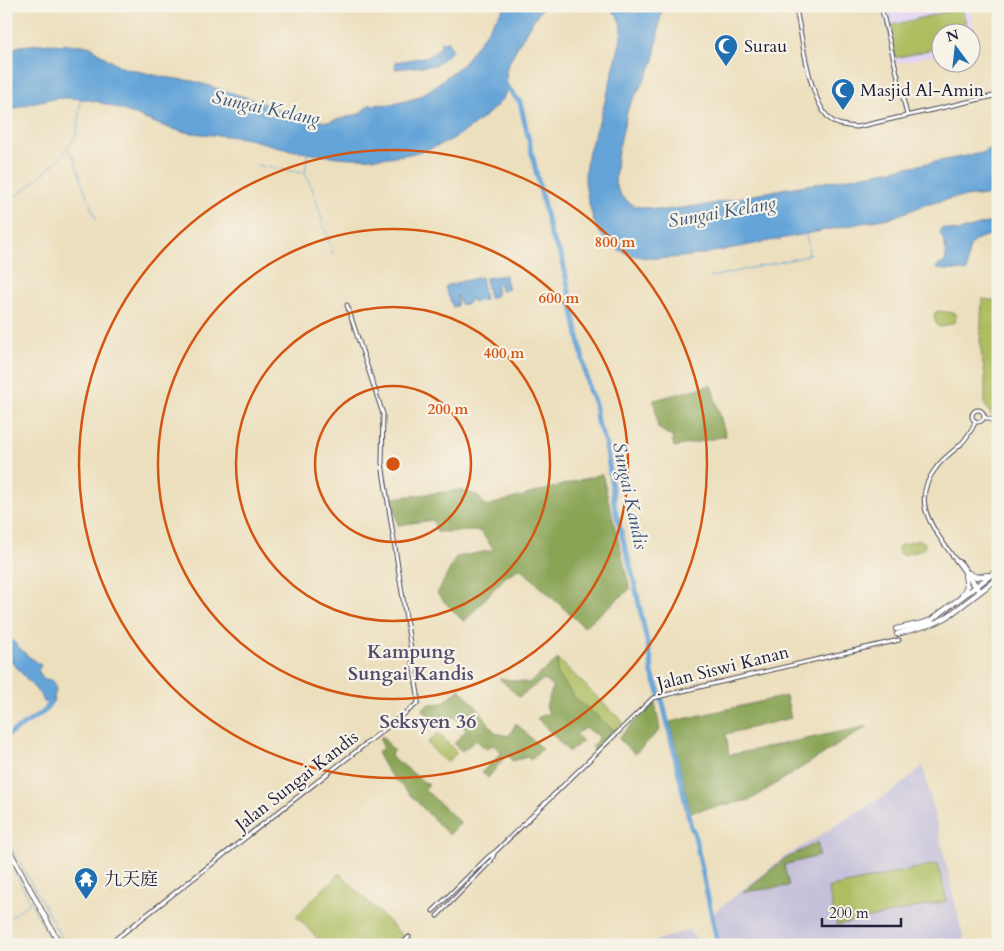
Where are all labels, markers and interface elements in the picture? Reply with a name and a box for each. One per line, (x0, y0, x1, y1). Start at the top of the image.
north arrow (932, 22, 982, 72)
text: N (944, 25, 961, 47)
mosque icon: Surau (713, 33, 739, 67)
place label: Surau (744, 34, 787, 59)
mosque icon: Masjid Al-Amin (830, 77, 856, 111)
place label: Masjid Al-Amin (860, 78, 985, 103)
water label: Sungai Kelang (210, 84, 323, 132)
water label: Sungai Kelang (666, 190, 779, 234)
text: 800 m (595, 232, 636, 252)
text: 600 m (539, 288, 580, 308)
text: 400 m (484, 343, 525, 363)
text: 200 m (428, 399, 469, 419)
water label: Sungai Kandis (606, 440, 654, 553)
centre of rings (384, 455, 402, 473)
district label: Kampung Sungai Kandis (348, 639, 474, 687)
street label: Jalan Siswi Kanan (652, 639, 792, 697)
district label: Seksyen 36 (379, 708, 477, 735)
street label: Jalan Sungai Kandis (228, 725, 364, 839)
temple icon: 九天庭 (73, 866, 99, 900)
place label: 九天庭 (104, 867, 158, 892)
scale bar (822, 896, 900, 928)
text: 200 m (829, 903, 869, 923)

